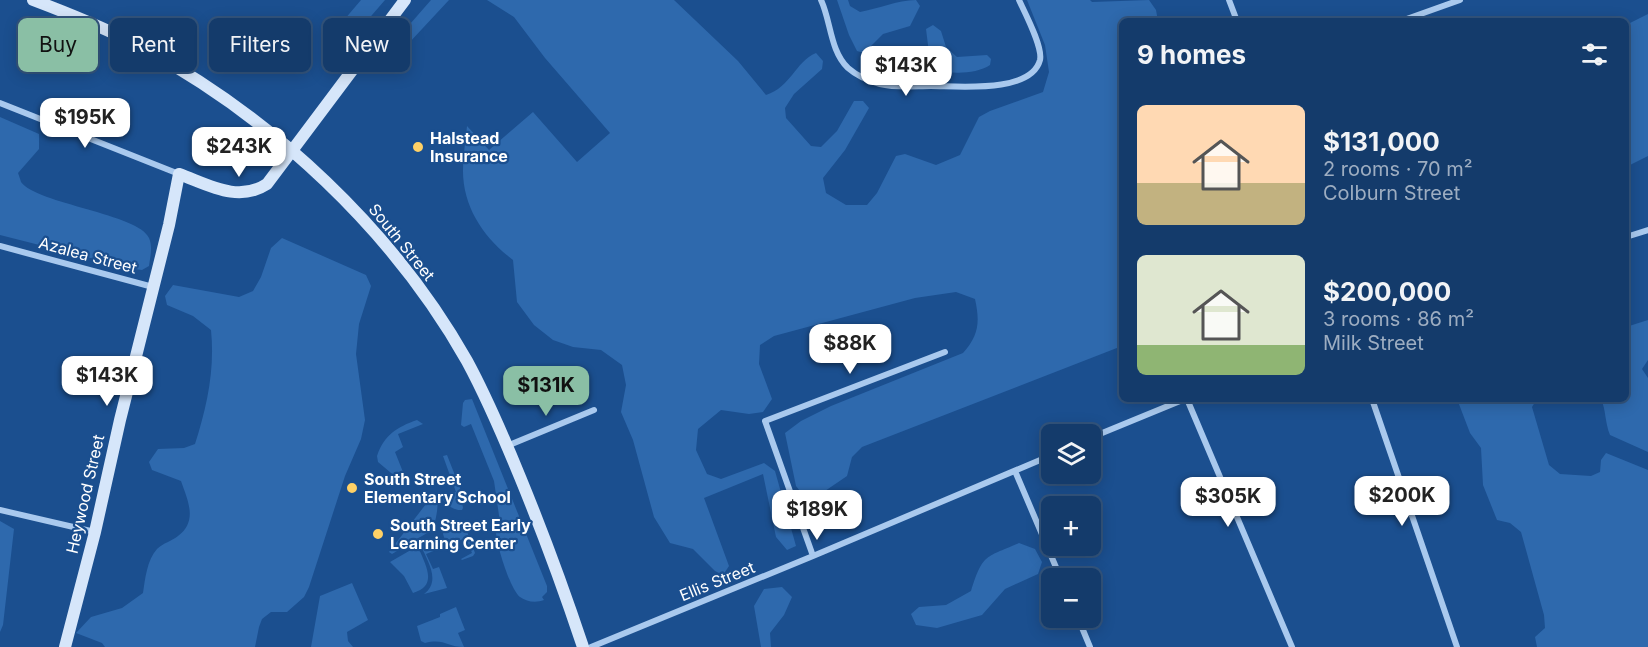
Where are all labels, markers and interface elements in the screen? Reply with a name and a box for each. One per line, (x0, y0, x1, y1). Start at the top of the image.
chip: Buy (18, 18, 98, 72)
chip: Rent (110, 18, 197, 72)
chip: Filters (209, 18, 311, 72)
chip: New (323, 18, 410, 72)
icon: filters (1578, 38, 1611, 71)
text: 9 homes (1137, 39, 1246, 70)
pin: $143K (864, 46, 948, 97)
text: $143K (875, 53, 937, 77)
pin: $195K (43, 98, 127, 149)
text: $195K (54, 105, 116, 129)
text: $131,000 (1323, 126, 1440, 157)
pin: $243K (197, 127, 281, 178)
place label: Halstead Insurance (430, 128, 508, 166)
icon: home (1185, 129, 1257, 201)
text: $243K (206, 134, 272, 158)
marker: Halstead Insurance (411, 140, 425, 154)
text: 2 rooms · 70 m² (1323, 157, 1473, 181)
text: Colburn Street (1323, 181, 1460, 205)
street label: South Street (365, 199, 439, 285)
street label: Azalea Street (37, 232, 139, 278)
text: $200,000 (1323, 276, 1451, 307)
icon: home (1185, 279, 1257, 351)
text: 3 rooms · 86 m² (1323, 307, 1474, 331)
pin: $88K (814, 324, 886, 375)
text: $88K (823, 331, 877, 355)
text: Milk Street (1323, 331, 1424, 355)
pin: $143K (65, 356, 149, 407)
text: $143K (76, 363, 138, 387)
pin: $131K (504, 366, 588, 417)
text: $131K (517, 373, 575, 397)
map controls (1041, 424, 1101, 628)
button: layers (1041, 424, 1101, 484)
street label: Heywood Street (62, 433, 108, 555)
place label: South Street Elementary School (364, 469, 511, 507)
pin: $200K (1360, 476, 1444, 527)
pin: $305K (1186, 477, 1270, 528)
marker: South Street Elementary School (345, 481, 359, 495)
text: $200K (1368, 483, 1436, 507)
text: $305K (1195, 484, 1261, 508)
pin: $189K (775, 490, 859, 541)
button: + (1041, 496, 1101, 556)
text: $189K (786, 497, 848, 521)
place label: South Street Early Learning Center (390, 515, 531, 553)
marker: South Street Early Learning Center (371, 527, 385, 541)
street label: Ellis Street (676, 557, 758, 605)
button: − (1041, 568, 1101, 628)

